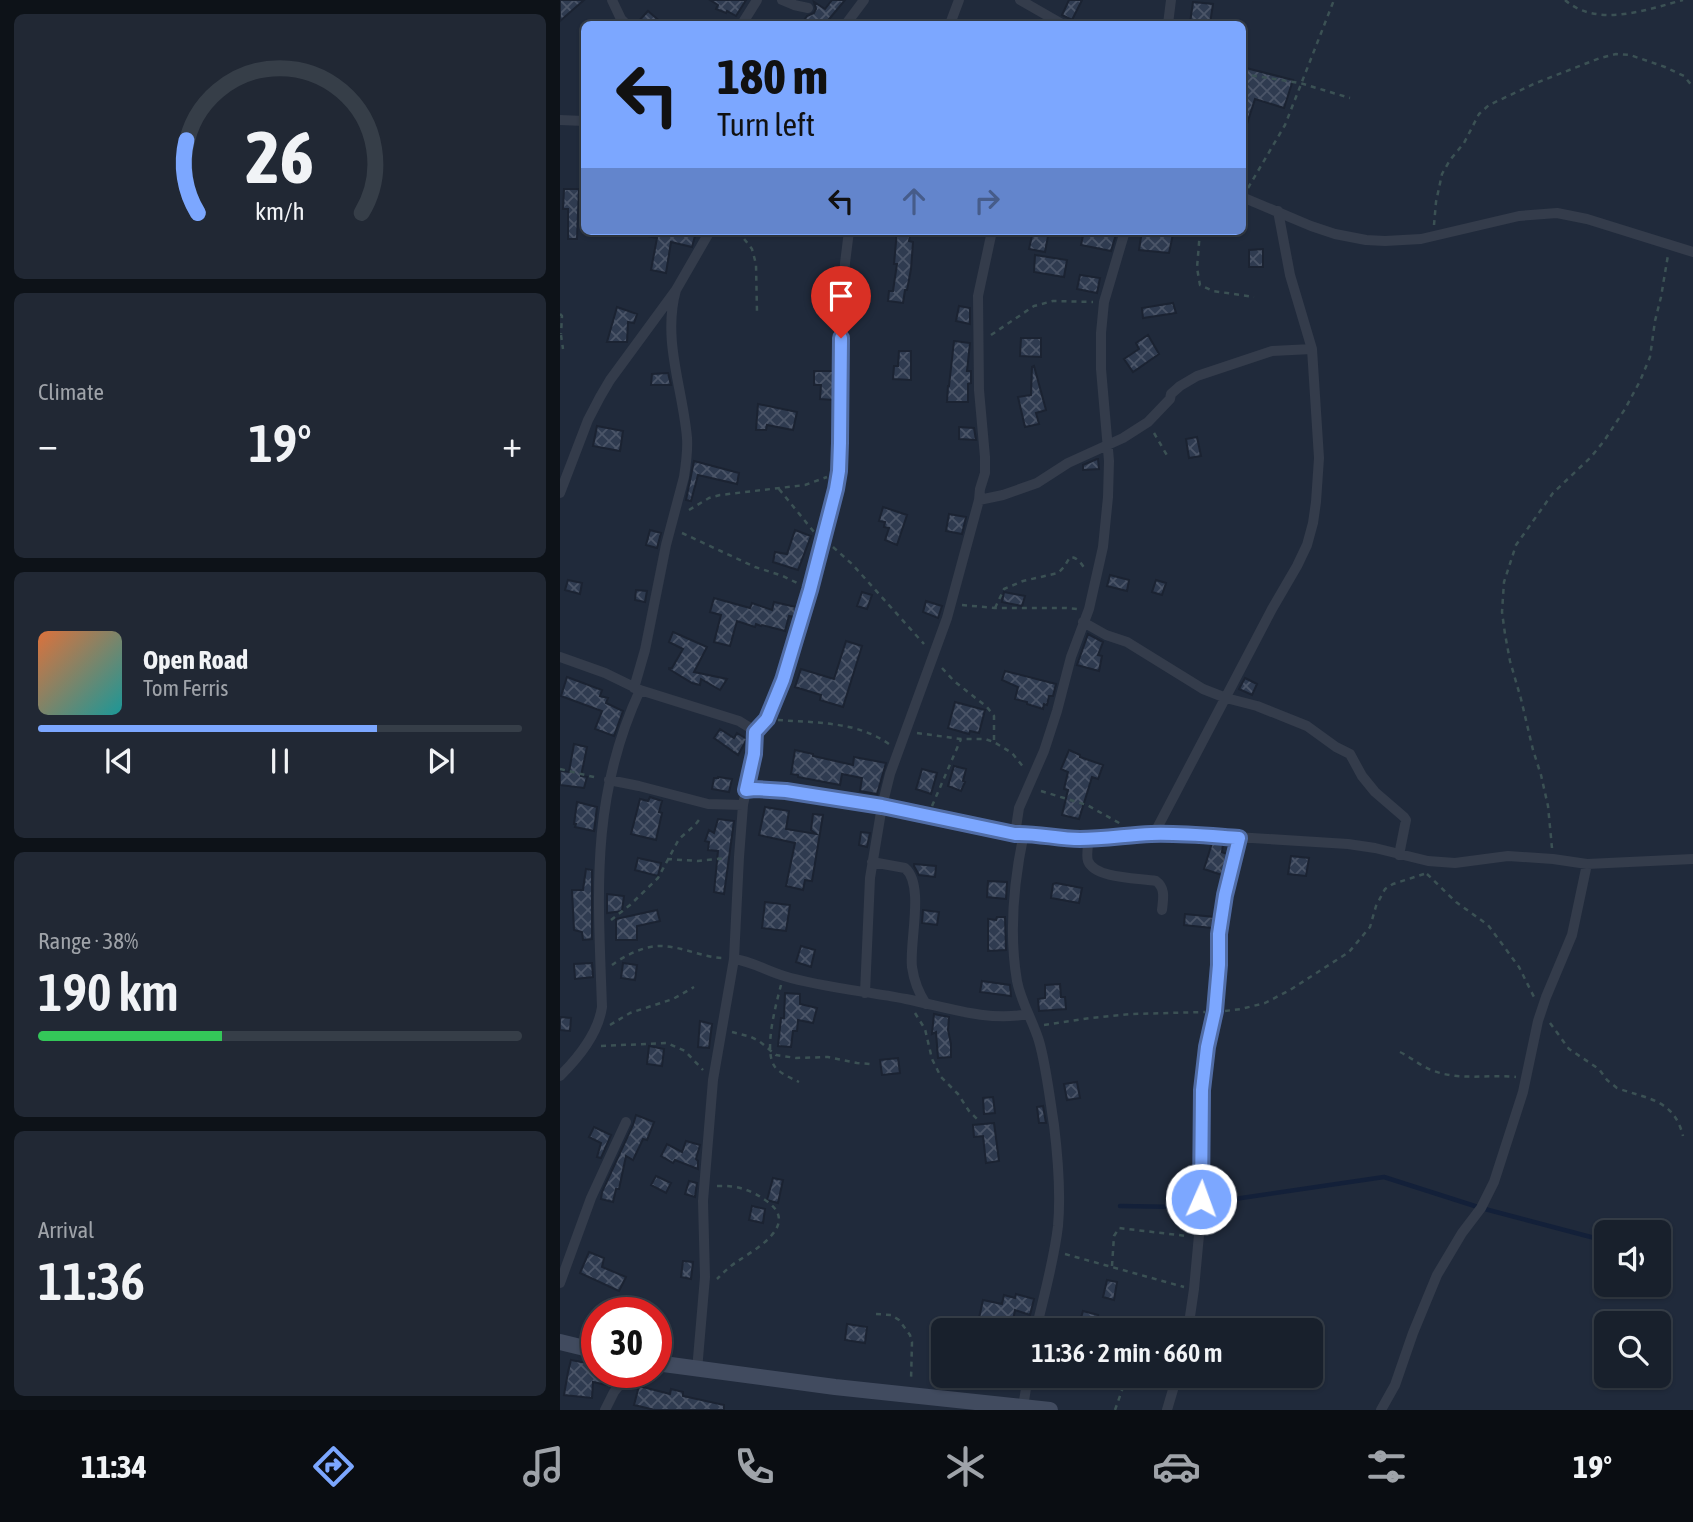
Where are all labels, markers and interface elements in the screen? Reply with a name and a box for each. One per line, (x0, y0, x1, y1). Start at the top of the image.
text: 180 m (717, 48, 828, 104)
icon: left (602, 49, 693, 140)
text: Turn left (717, 106, 815, 143)
text: 26 (246, 115, 314, 198)
icon: left (822, 182, 860, 220)
icon: ahead (895, 182, 933, 220)
icon: right (968, 182, 1006, 220)
text: km/h (255, 196, 305, 224)
pin (811, 266, 871, 338)
icon: arrive (822, 277, 860, 315)
text: Climate (38, 379, 104, 405)
text: 19° (248, 413, 312, 473)
text: − (38, 422, 58, 465)
text: + (502, 422, 522, 465)
text: Open Road (143, 645, 248, 675)
text: Tom Ferris (143, 675, 228, 701)
icon: previous (100, 742, 138, 780)
icon: pause (261, 742, 299, 780)
icon: next (422, 742, 460, 780)
text: Range · 38% (38, 928, 138, 954)
text: 190 km (38, 962, 179, 1022)
position arrow (1164, 1162, 1238, 1236)
text: Arrival (38, 1217, 94, 1243)
map controls (1594, 1220, 1671, 1388)
button: sound (1594, 1220, 1671, 1297)
text: 11:36 (38, 1251, 145, 1311)
speed limit sign: 30 (581, 1297, 672, 1388)
button: search (1594, 1311, 1671, 1388)
text: 11:36 · 2 min · 660 m (1032, 1338, 1222, 1368)
icon: directions (309, 1442, 358, 1491)
icon: music (519, 1442, 568, 1491)
icon: phone (730, 1442, 779, 1491)
icon: climate (941, 1442, 990, 1491)
icon: car (1152, 1442, 1201, 1491)
icon: filters (1362, 1442, 1411, 1491)
text: 11:34 (81, 1448, 147, 1485)
text: 19° (1573, 1448, 1612, 1485)

